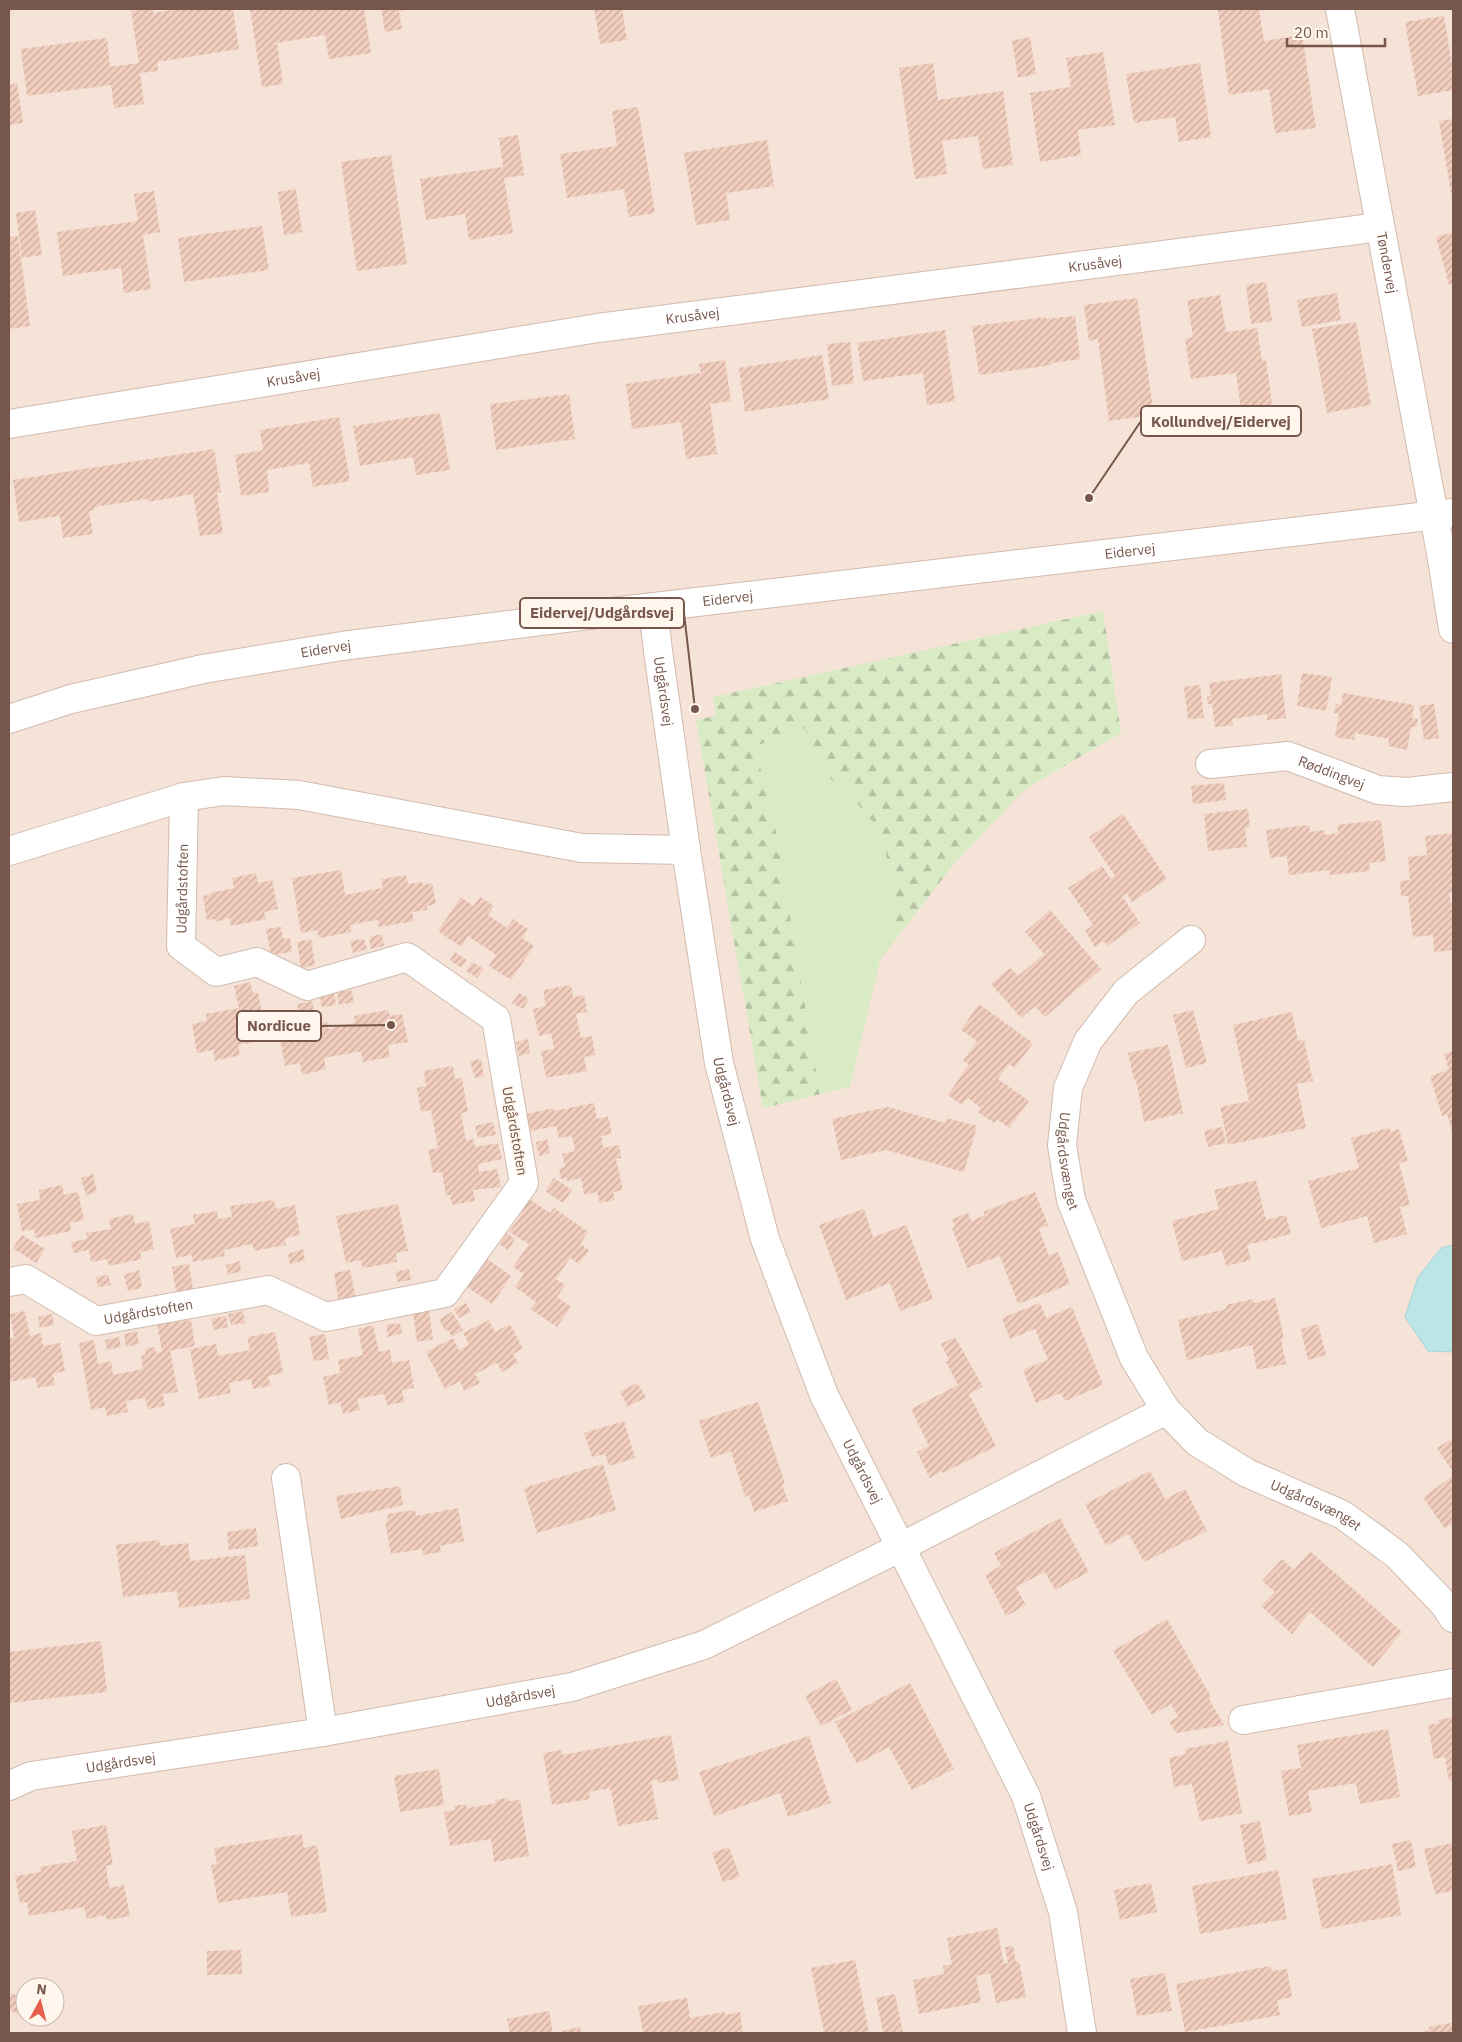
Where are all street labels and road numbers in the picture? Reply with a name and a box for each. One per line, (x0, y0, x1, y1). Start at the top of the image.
street label: Tøndervej (1373, 231, 1402, 295)
street label: Krusåvej (1067, 251, 1123, 276)
street label: Krusåvej (665, 303, 720, 328)
street label: Krusåvej (265, 364, 321, 391)
street label: Eidervej (1104, 539, 1156, 563)
street label: Eidervej (701, 586, 754, 610)
street label: Eidervej (299, 636, 352, 662)
street label: Udgårdsvej (650, 655, 677, 727)
street label: Røddingvej (1296, 752, 1367, 793)
street label: Udgårdstoften (172, 844, 192, 934)
street label: Udgårdsvej (709, 1056, 744, 1128)
street label: Udgårdstoften (498, 1085, 532, 1177)
street label: Udgårdsvænget (1053, 1111, 1083, 1213)
street label: Udgårdstoften (102, 1295, 194, 1328)
street label: Udgårdsvej (839, 1436, 886, 1507)
street label: Udgårdsvænget (1268, 1475, 1365, 1535)
street label: Udgårdsvej (484, 1681, 557, 1711)
street label: Udgårdsvej (85, 1748, 157, 1777)
street label: Udgårdsvej (1020, 1800, 1058, 1873)

